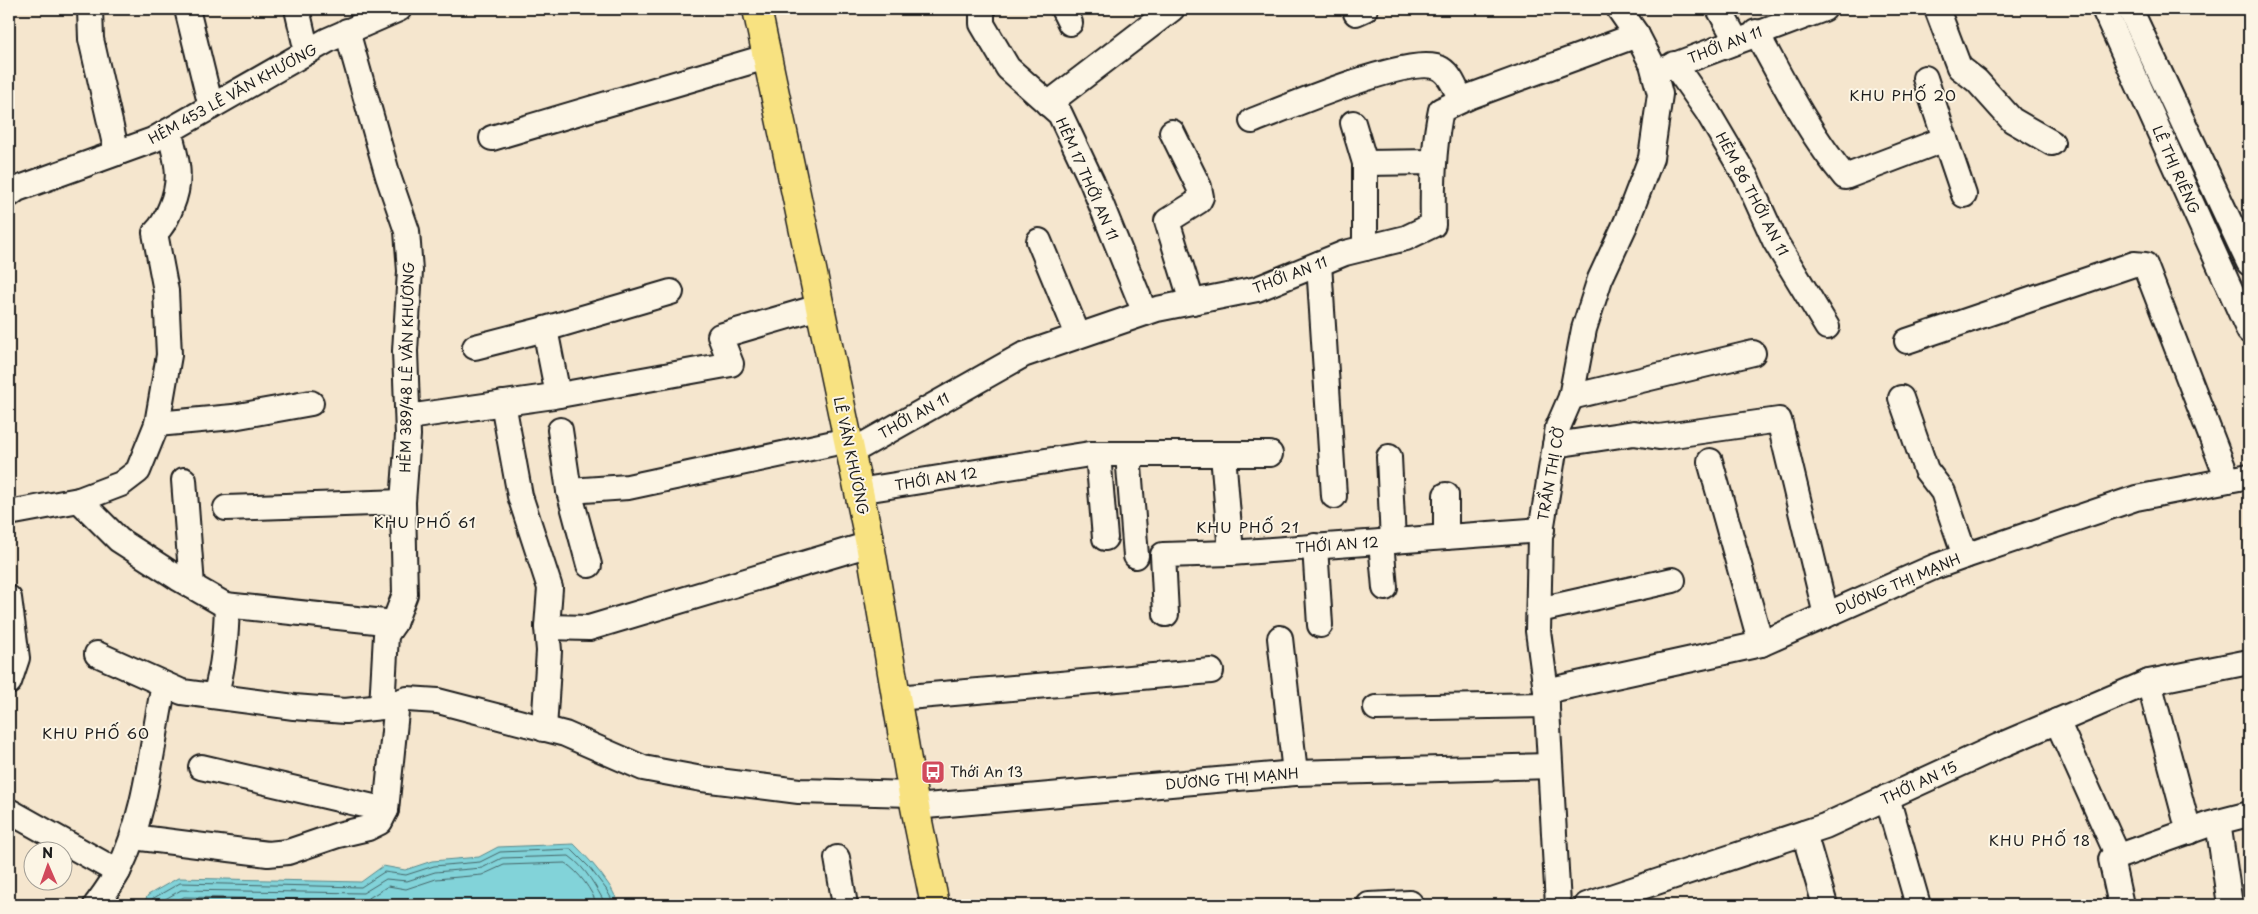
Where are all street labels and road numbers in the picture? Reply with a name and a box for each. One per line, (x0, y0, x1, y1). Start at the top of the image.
street label: THỚI AN 11 (1685, 21, 1765, 68)
street label: HẺM 453 LÊ VĂN KHƯƠNG (144, 38, 321, 149)
street label: HẺM 17 THỚI AN 11 (1051, 114, 1124, 244)
street label: LÊ THỊ RIÊNG (2147, 122, 2205, 218)
street label: HẺM 86 THỚI AN 11 (1711, 128, 1794, 259)
street label: THỚI AN 11 (1250, 251, 1330, 298)
street label: HẺM 389/48 LÊ VĂN KHƯƠNG (394, 261, 419, 473)
street label: THỚI AN 11 (875, 387, 953, 444)
street label: LÊ VĂN KHƯƠNG (829, 395, 874, 517)
street label: TRẦN THỊ CỜ (1531, 425, 1569, 522)
street label: THỚI AN 12 (893, 462, 979, 495)
street label: THỚI AN 12 (1295, 531, 1379, 558)
street label: DƯƠNG THỊ MẠNH (1832, 548, 1963, 619)
street label: THỚI AN 15 (1877, 756, 1960, 809)
street label: DƯƠNG THỊ MẠNH (1164, 762, 1300, 795)

